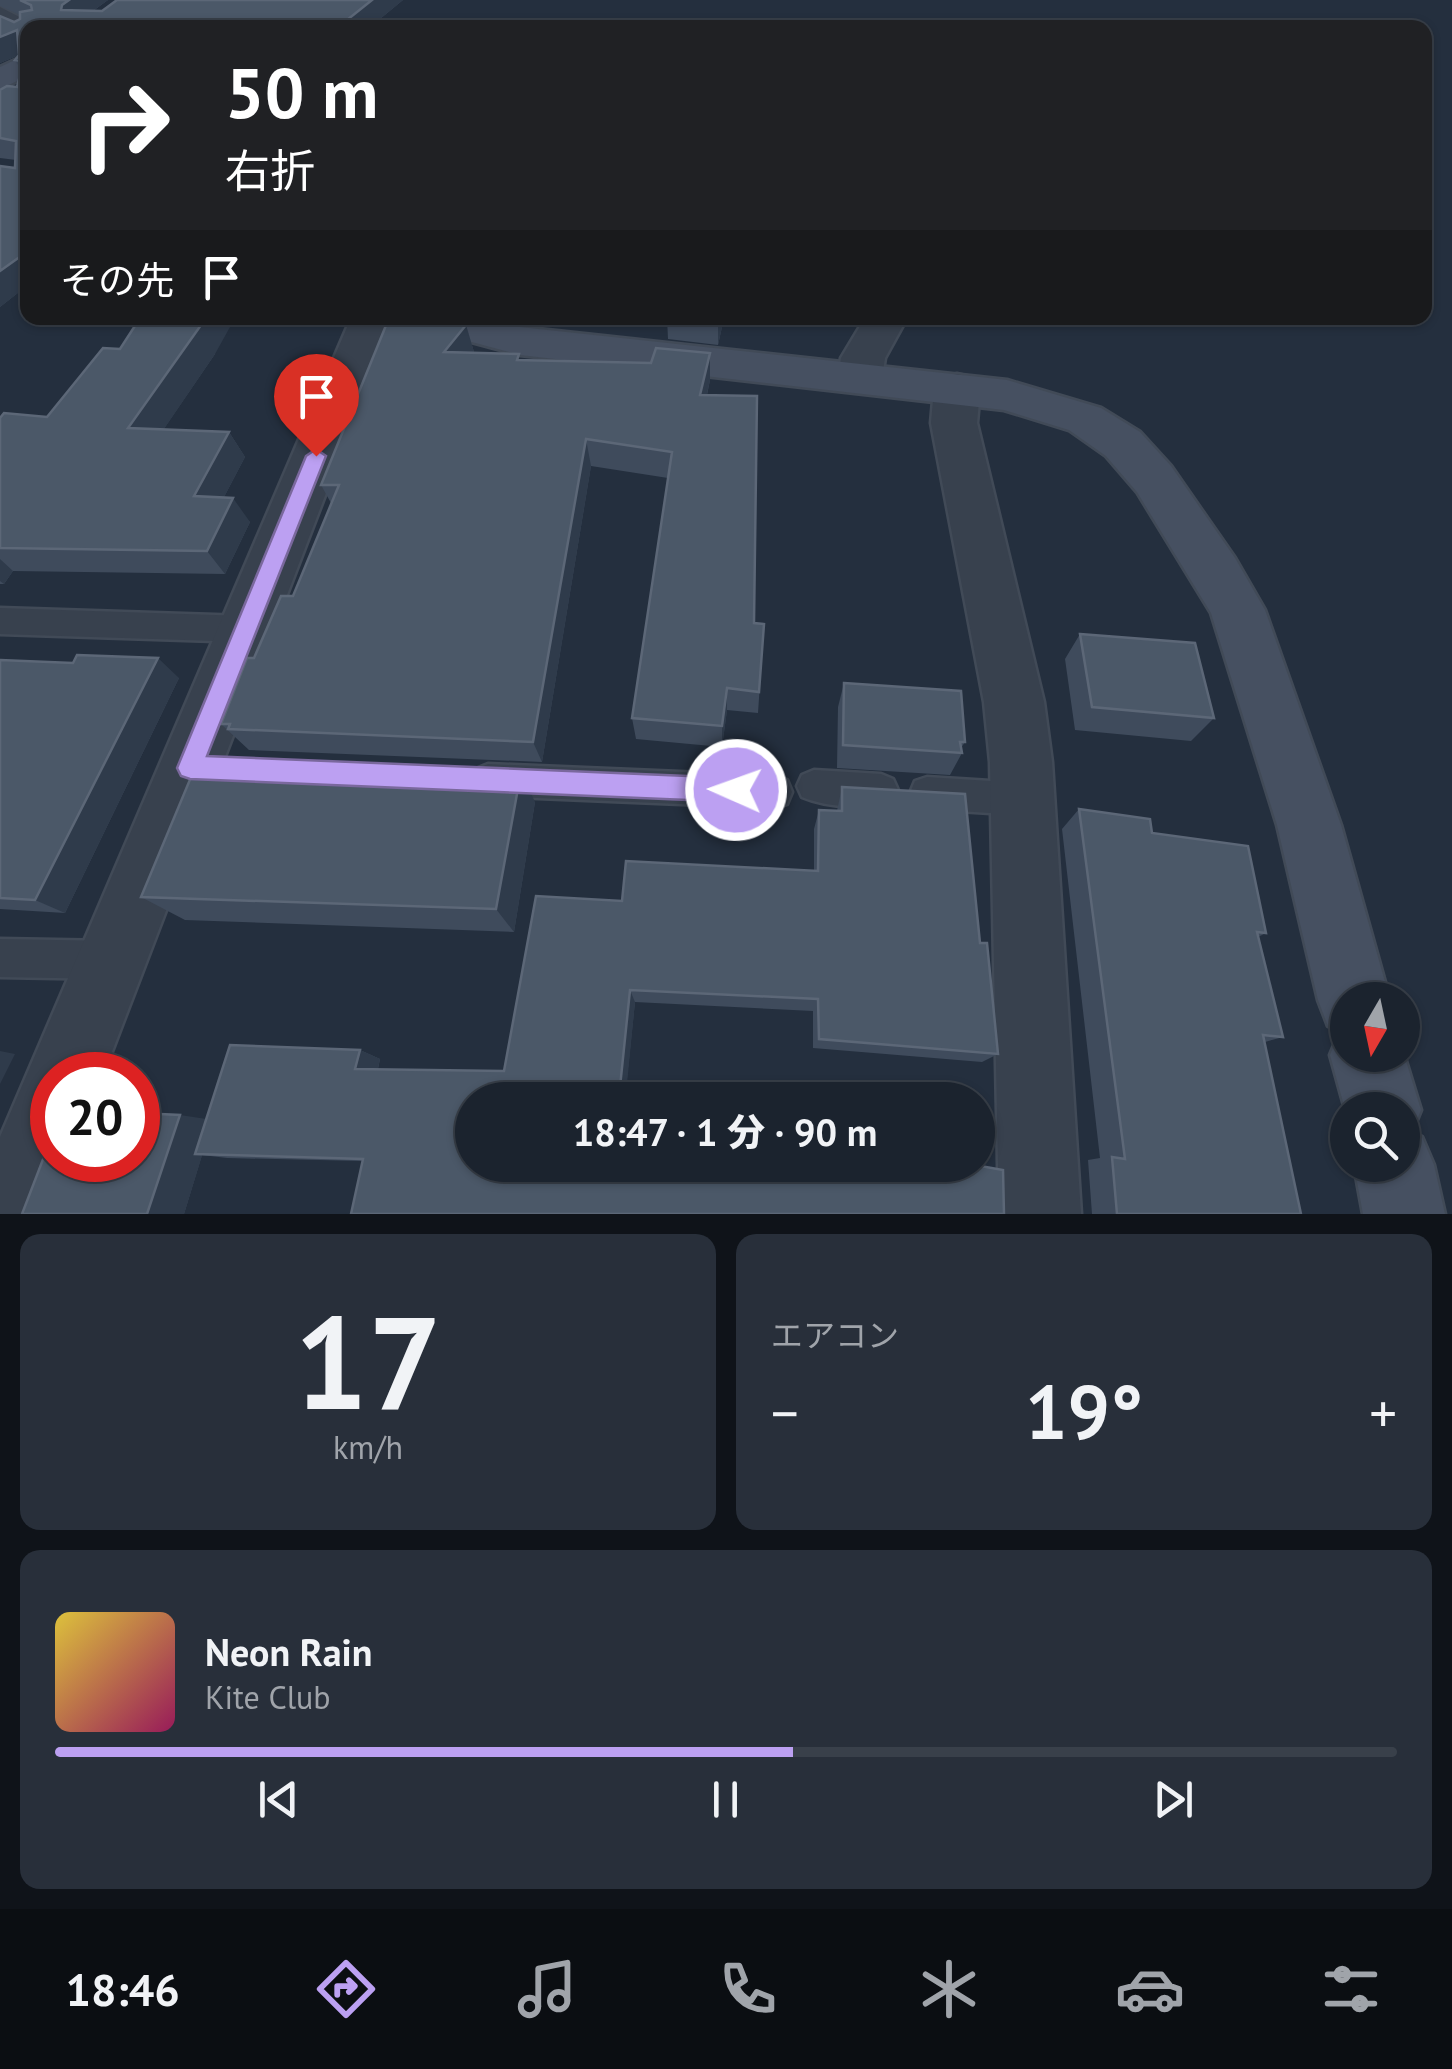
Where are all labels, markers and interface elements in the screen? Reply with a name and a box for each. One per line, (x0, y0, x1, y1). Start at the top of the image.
text: 50 m (225, 47, 378, 137)
icon: right (60, 60, 190, 190)
text: 右折 (225, 141, 315, 199)
icon: arrive (194, 250, 249, 305)
text: その先 (60, 255, 174, 304)
pin (274, 354, 359, 457)
icon: arrive (289, 369, 344, 424)
position arrow (684, 738, 788, 842)
north arrow (1330, 982, 1420, 1072)
map controls (1330, 982, 1420, 1182)
speed limit sign: 20 (30, 1052, 160, 1182)
button: search (1330, 1092, 1420, 1182)
text: 18:47 · 1 分 · 90 m (573, 1107, 877, 1156)
text: 17 (294, 1277, 442, 1445)
text: エアコン (771, 1314, 899, 1356)
text: 19° (1025, 1363, 1143, 1460)
text: − (771, 1377, 799, 1448)
text: + (1369, 1377, 1397, 1448)
text: km/h (333, 1426, 403, 1468)
text: Neon Rain (205, 1627, 372, 1676)
text: Kite Club (205, 1676, 331, 1718)
icon: previous (251, 1772, 306, 1827)
icon: pause (698, 1772, 753, 1827)
icon: next (1146, 1772, 1201, 1827)
icon: directions (311, 1954, 381, 2024)
icon: music (512, 1954, 582, 2024)
icon: phone (713, 1954, 783, 2024)
icon: climate (914, 1954, 984, 2024)
icon: car (1115, 1954, 1185, 2024)
icon: filters (1316, 1954, 1386, 2024)
text: 18:46 (66, 1960, 180, 2018)

